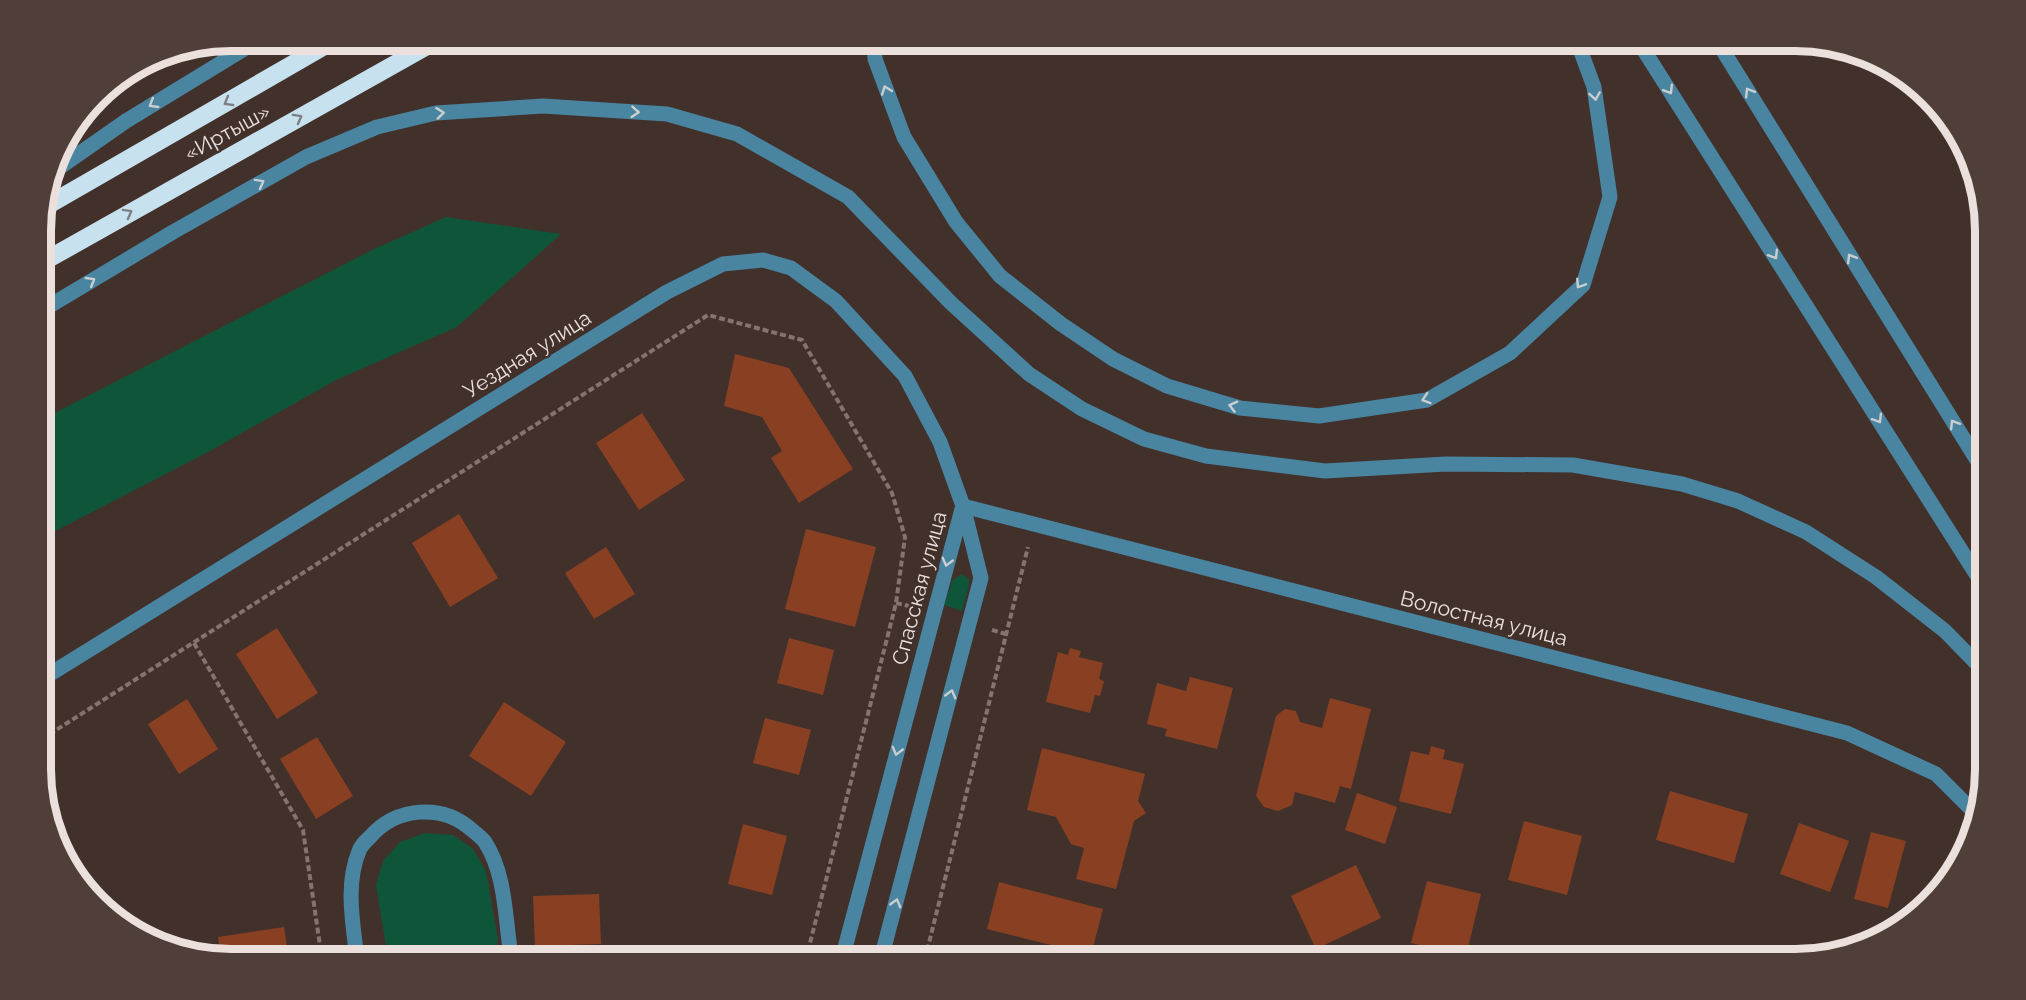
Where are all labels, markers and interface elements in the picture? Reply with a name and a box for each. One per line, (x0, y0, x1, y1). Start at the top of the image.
one-way arrow (1662, 84, 1674, 94)
one-way arrow (881, 85, 894, 95)
one-way arrow (1744, 88, 1756, 98)
one-way arrow (1589, 91, 1601, 100)
one-way arrow (224, 94, 234, 106)
one-way arrow (149, 96, 159, 108)
street label: «Иртыш» (180, 98, 274, 166)
one-way arrow (630, 105, 639, 118)
one-way arrow (436, 107, 445, 120)
one-way arrow (292, 113, 302, 125)
one-way arrow (254, 179, 264, 190)
one-way arrow (122, 209, 132, 220)
one-way arrow (1766, 249, 1778, 259)
one-way arrow (1847, 254, 1859, 264)
one-way arrow (85, 277, 95, 288)
one-way arrow (1576, 278, 1587, 289)
street label: Уездная улица (459, 305, 595, 403)
one-way arrow (1421, 391, 1431, 404)
one-way arrow (1228, 400, 1238, 413)
one-way arrow (1871, 413, 1883, 423)
one-way arrow (1950, 419, 1961, 430)
street label: Спасская улица (886, 508, 952, 668)
one-way arrow (942, 557, 955, 567)
street label: Волостная улица (1398, 585, 1570, 651)
one-way arrow (943, 689, 956, 699)
one-way arrow (892, 746, 905, 756)
one-way arrow (889, 898, 902, 908)

